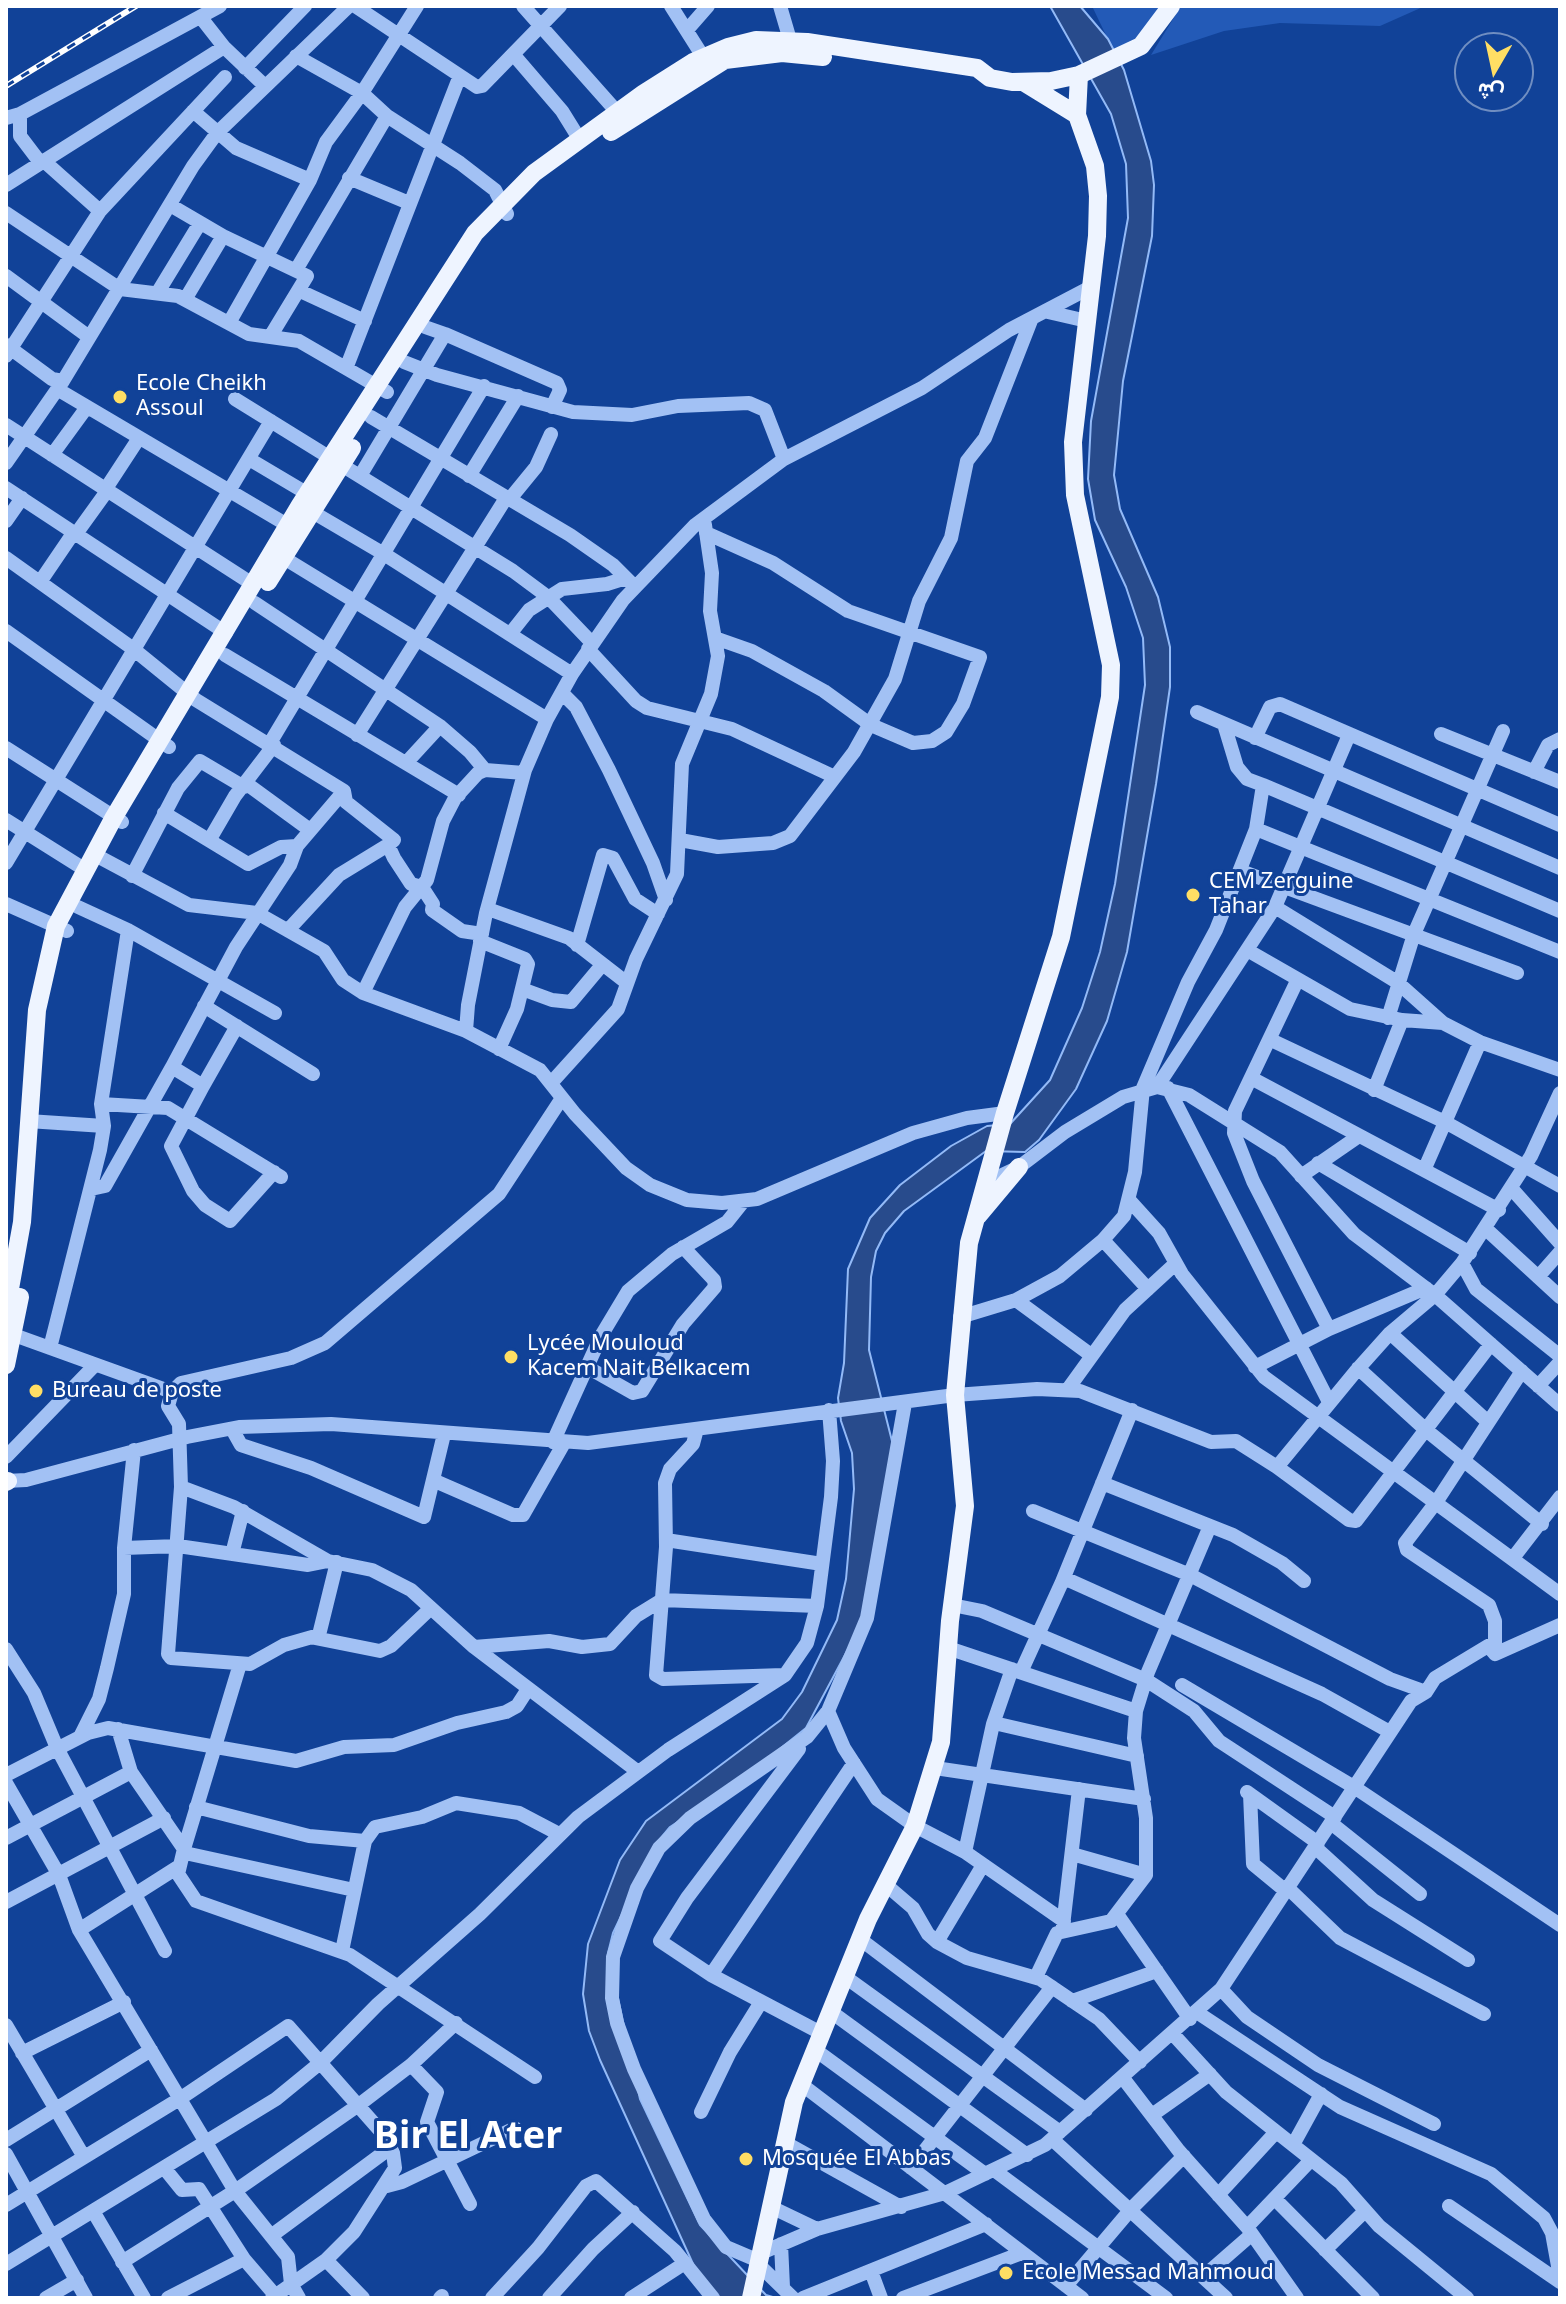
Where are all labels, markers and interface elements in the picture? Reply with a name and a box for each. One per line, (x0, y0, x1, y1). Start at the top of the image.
north arrow (1454, 32, 1534, 112)
text: ش (1475, 77, 1506, 111)
place label: Ecole Cheikh Assoul (136, 371, 267, 422)
marker: Ecole Cheikh Assoul (111, 388, 129, 406)
place label: CEM Zerguine Tahar (1209, 869, 1353, 920)
marker: CEM Zerguine Tahar (1184, 886, 1202, 904)
place label: Lycée Mouloud Kacem Nait Belkacem (527, 1331, 751, 1382)
marker: Lycée Mouloud Kacem Nait Belkacem (502, 1348, 520, 1366)
place label: Bureau de poste (52, 1378, 222, 1404)
marker: Bureau de poste (27, 1382, 45, 1400)
district label: Bir El Ater (374, 2114, 562, 2160)
place label: Mosquée El Abbas (762, 2146, 951, 2172)
marker: Mosquée El Abbas (737, 2150, 755, 2168)
place label: Ecole Messad Mahmoud (1022, 2260, 1274, 2286)
marker: Ecole Messad Mahmoud (997, 2264, 1015, 2282)

